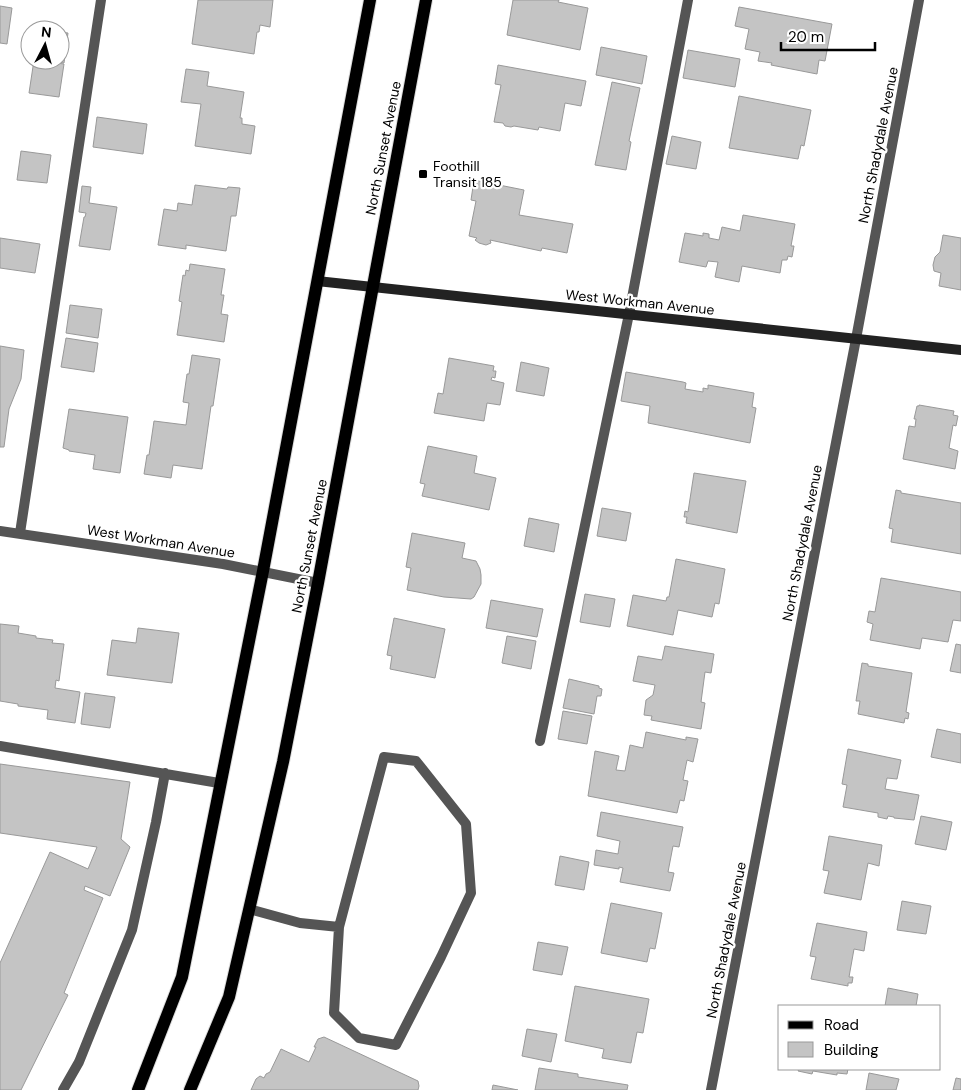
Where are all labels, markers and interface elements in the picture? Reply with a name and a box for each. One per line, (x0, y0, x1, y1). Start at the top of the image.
north arrow (20, 20, 70, 70)
scale bar (781, 20, 875, 52)
text: N (40, 23, 52, 42)
text: 20 m (788, 27, 824, 47)
street label: North Shadydale Avenue (854, 65, 902, 225)
street label: North Sunset Avenue (361, 79, 405, 217)
place label: Foothill Transit 185 (433, 157, 502, 191)
marker: Foothill Transit 185 (417, 168, 429, 180)
street label: West Workman Avenue (565, 285, 715, 319)
street label: North Shadydale Avenue (778, 463, 826, 623)
street label: North Sunset Avenue (287, 477, 331, 615)
street label: West Workman Avenue (86, 520, 236, 562)
street label: North Shadydale Avenue (702, 860, 750, 1020)
legend (778, 1005, 941, 1070)
text: Road (824, 1015, 859, 1035)
text: Building (824, 1040, 879, 1060)

